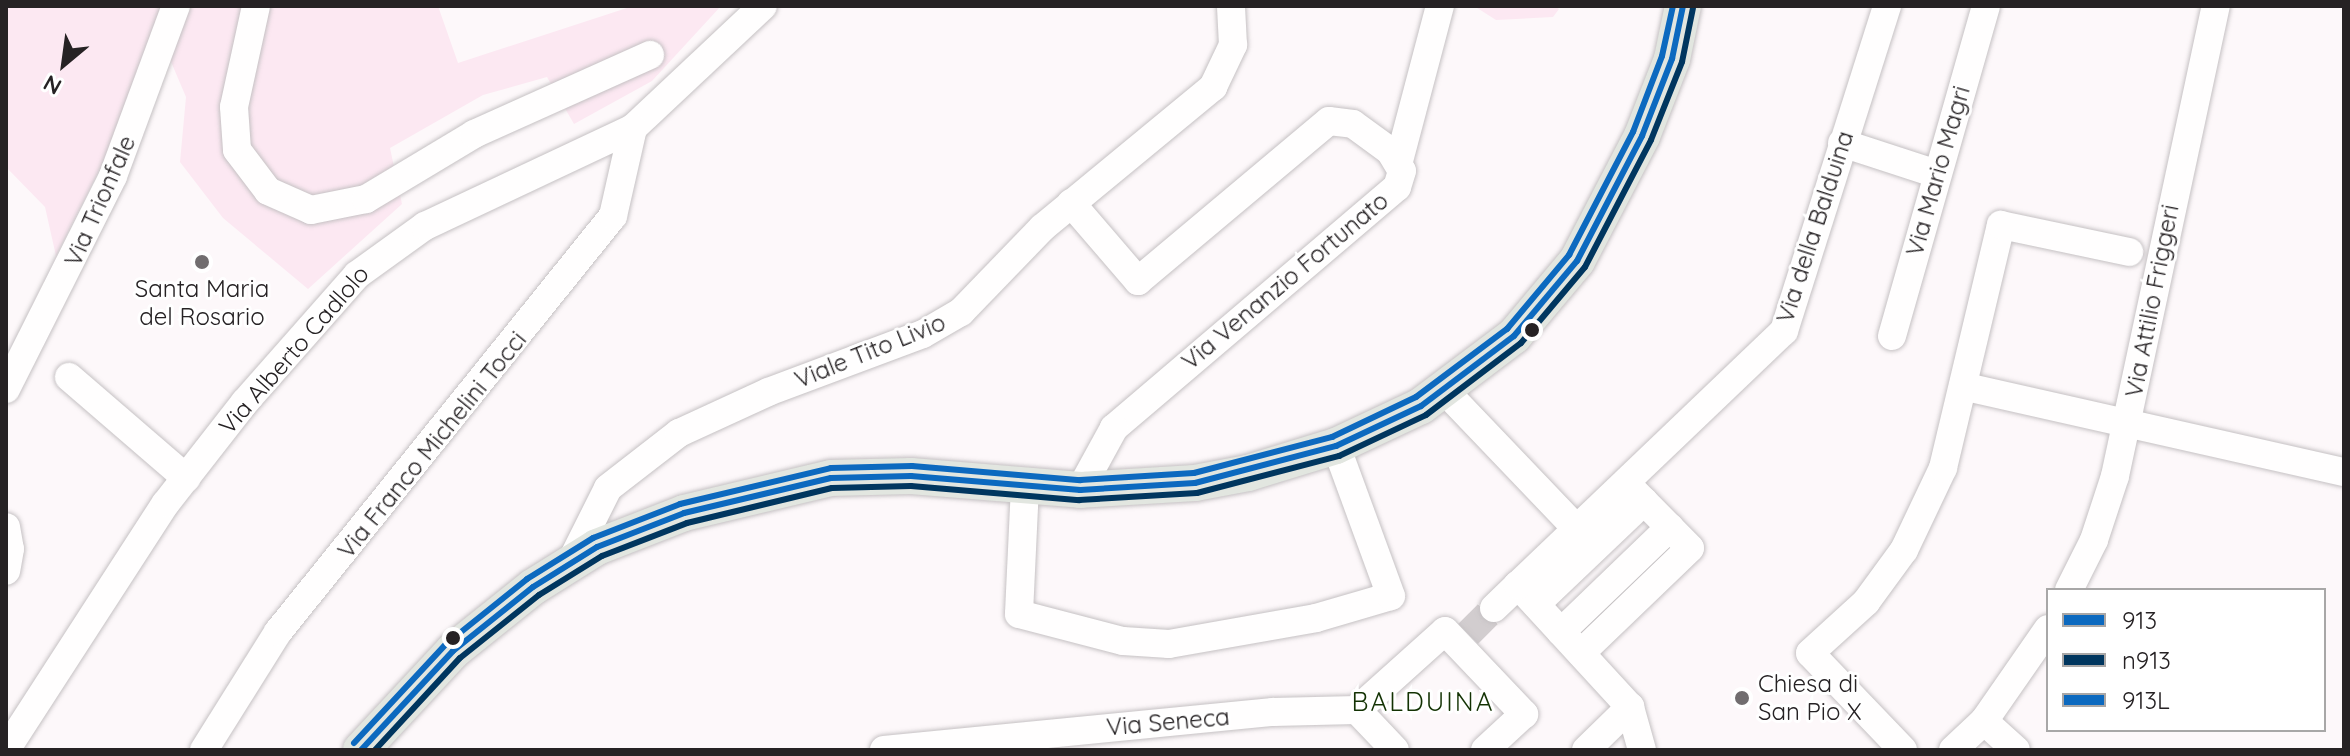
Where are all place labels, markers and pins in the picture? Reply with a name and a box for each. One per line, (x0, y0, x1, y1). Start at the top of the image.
marker: Santa Maria del Rosario (193, 253, 211, 271)
place label: Santa Maria del Rosario (135, 275, 269, 331)
unlabelled marker (1524, 322, 1540, 338)
unlabelled marker (445, 630, 461, 646)
place label: Chiesa di San Pio X (1758, 670, 1861, 726)
marker: Chiesa di San Pio X (1733, 689, 1751, 707)

